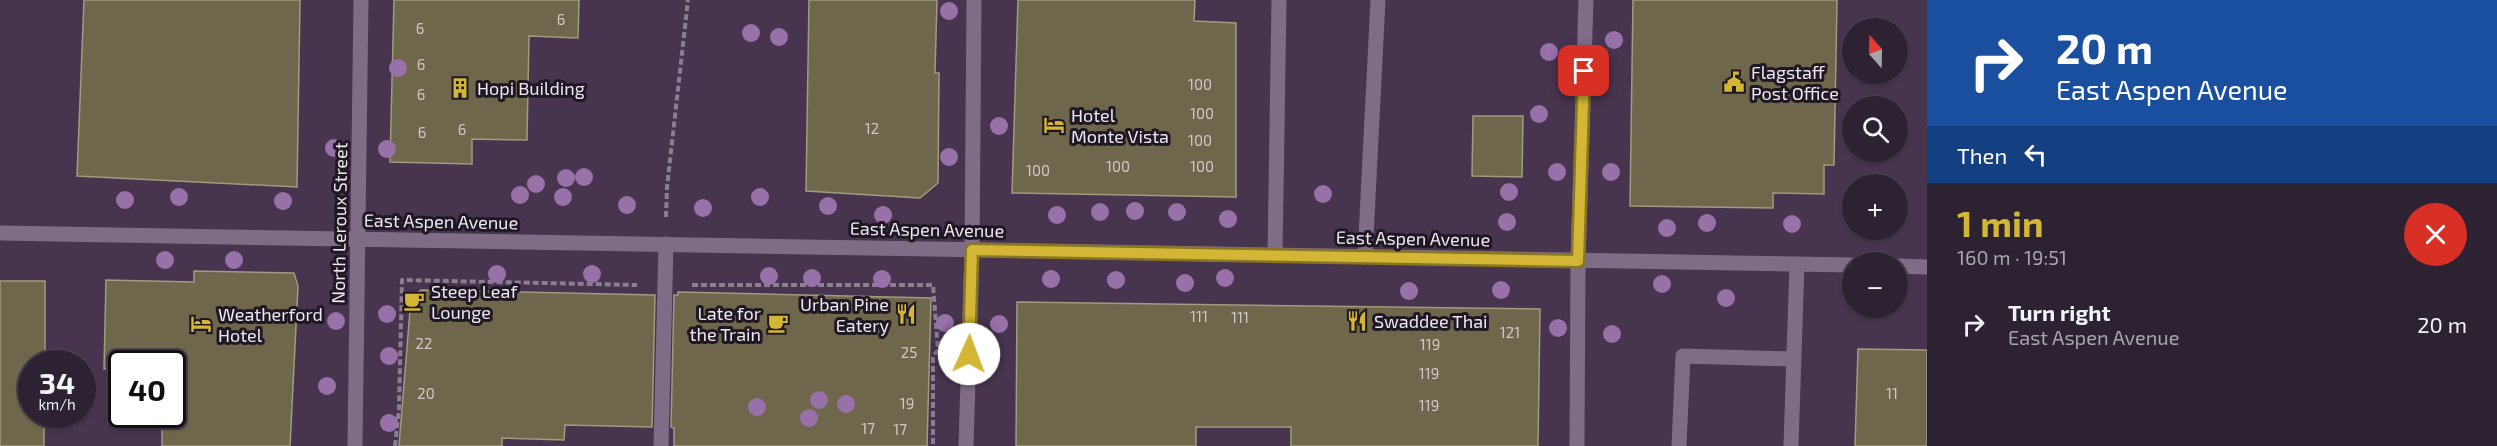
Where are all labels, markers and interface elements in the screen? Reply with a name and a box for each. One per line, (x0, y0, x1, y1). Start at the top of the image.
house number: 6 (557, 10, 565, 28)
north arrow (1842, 18, 1908, 84)
map controls (1842, 18, 1908, 318)
house number: 6 (416, 19, 424, 37)
text: 20 m (2056, 22, 2153, 72)
icon: right (1957, 24, 2035, 102)
pin (1558, 45, 1609, 96)
icon: arrive (1567, 54, 1600, 87)
house number: 6 (417, 55, 425, 73)
place label: Flagstaff Post Office (1751, 61, 1839, 104)
public building icon: Flagstaff Post Office (1722, 70, 1746, 94)
text: East Aspen Avenue (2056, 73, 2288, 105)
house number: 100 (1188, 75, 1212, 93)
building icon: Hopi Building (448, 76, 472, 100)
place label: Hopi Building (477, 77, 585, 99)
house number: 6 (417, 85, 425, 103)
button: search (1842, 96, 1908, 162)
place label: Hotel Monte Vista (1071, 104, 1169, 147)
house number: 100 (1190, 104, 1214, 122)
hotel icon: Hotel Monte Vista (1042, 113, 1066, 137)
house number: 12 (865, 119, 879, 137)
house number: 6 (458, 120, 466, 138)
house number: 6 (418, 123, 426, 141)
house number: 100 (1188, 131, 1212, 149)
icon: left (2019, 138, 2052, 171)
street label: North Leroux Street (327, 142, 351, 304)
text: Then (1957, 142, 2007, 168)
house number: 100 (1106, 157, 1130, 175)
house number: 100 (1190, 157, 1214, 175)
house number: 100 (1026, 161, 1050, 179)
button: + (1842, 174, 1908, 240)
text: 1 min (1957, 201, 2044, 244)
button: close (2404, 203, 2467, 266)
street label: East Aspen Avenue (364, 209, 518, 233)
street label: East Aspen Avenue (850, 217, 1004, 241)
street label: East Aspen Avenue (1336, 226, 1490, 250)
text: 160 m · 19:51 (1957, 245, 2067, 269)
button: − (1842, 252, 1908, 318)
place label: Steep Leaf Lounge (431, 280, 518, 323)
cafe icon: Steep Leaf Lounge (402, 289, 426, 313)
place label: Urban Pine Eatery (800, 293, 889, 336)
text: Turn right (2008, 299, 2110, 325)
place label: Late for the Train (690, 302, 761, 345)
restaurant icon: Urban Pine Eatery (894, 302, 918, 326)
place label: Weatherford Hotel (218, 303, 323, 346)
house number: 111 (1190, 307, 1208, 325)
house number: 111 (1231, 308, 1249, 326)
icon: right (1957, 308, 1990, 341)
restaurant icon: Swaddee Thai (1345, 309, 1369, 333)
place label: Swaddee Thai (1374, 310, 1488, 332)
cafe icon: Late for the Train (766, 311, 790, 335)
text: 20 m (2417, 311, 2467, 337)
hotel icon: Weatherford Hotel (189, 312, 213, 336)
position arrow (937, 322, 1001, 386)
house number: 121 (1500, 323, 1520, 341)
text: East Aspen Avenue (2008, 325, 2180, 349)
house number: 22 (416, 334, 432, 352)
house number: 119 (1420, 335, 1440, 353)
house number: 25 (901, 343, 917, 361)
speed limit sign: 40 (108, 350, 186, 428)
text: 34 (39, 364, 75, 400)
house number: 119 (1419, 364, 1439, 382)
house number: 20 (417, 384, 435, 402)
house number: 11 (1886, 384, 1898, 402)
house number: 19 (900, 394, 914, 412)
text: km/h (38, 395, 76, 413)
house number: 119 (1419, 396, 1439, 414)
house number: 17 (861, 419, 875, 437)
house number: 17 (893, 420, 907, 438)

